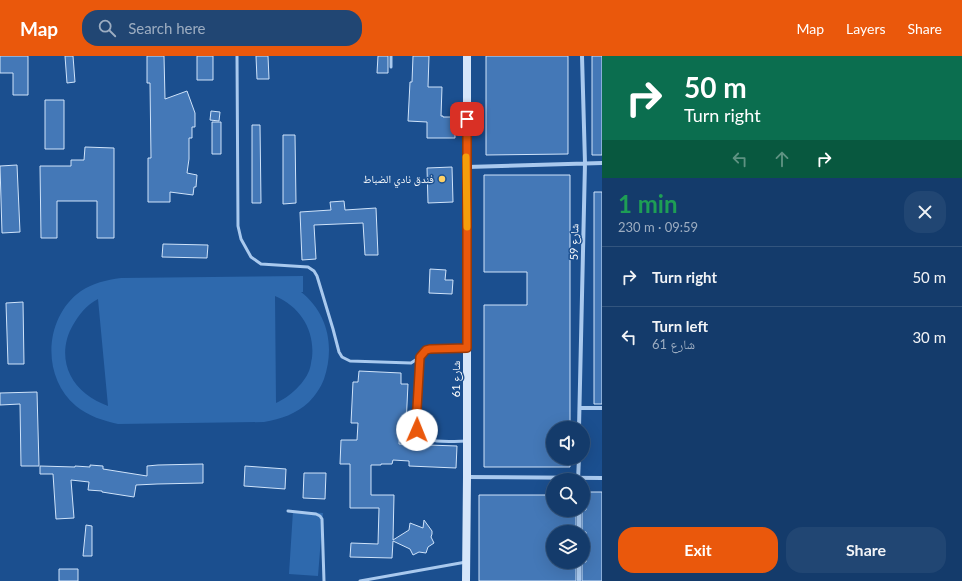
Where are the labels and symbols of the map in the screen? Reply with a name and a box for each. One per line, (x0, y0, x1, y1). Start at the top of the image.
pin (450, 102, 484, 136)
place label: فندق نادي الضباط (363, 172, 434, 188)
marker: فندق نادي الضباط (437, 174, 447, 184)
street label: شارع 59 (567, 224, 581, 260)
street label: شارع 61 (449, 361, 463, 397)
position arrow (396, 409, 438, 451)

